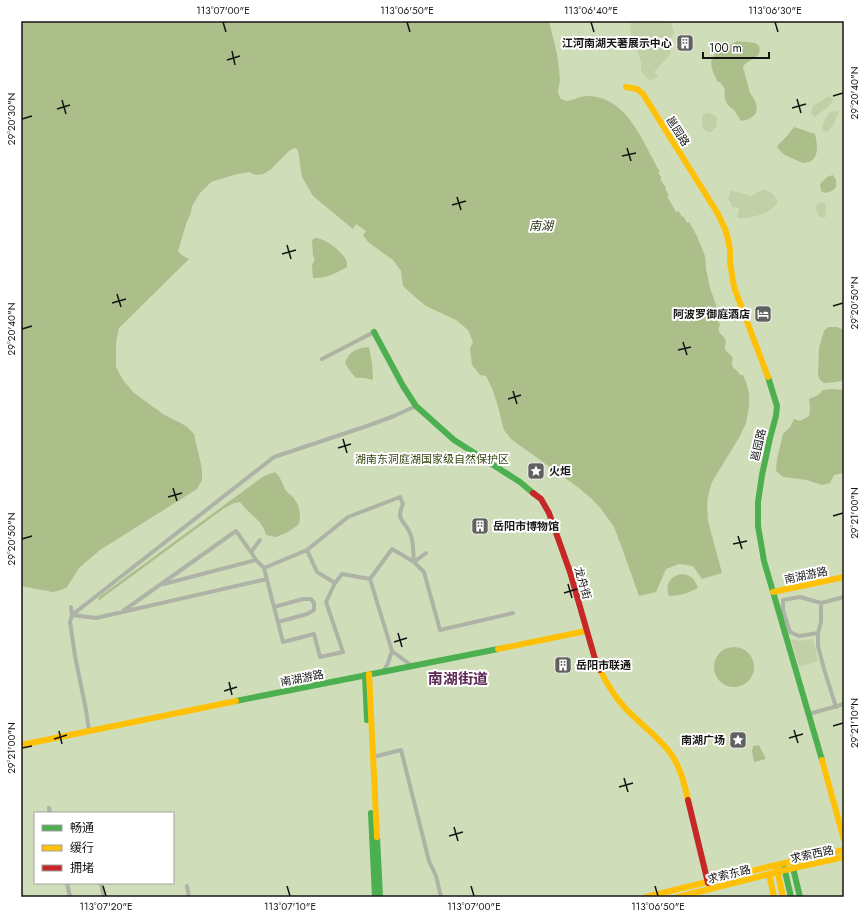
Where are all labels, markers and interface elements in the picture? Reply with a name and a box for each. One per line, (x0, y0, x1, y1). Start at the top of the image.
text: 113°07'00"E (196, 3, 250, 18)
text: 113°06'50"E (380, 3, 434, 18)
text: 113°06'40"E (564, 3, 618, 18)
text: 113°06'30"E (748, 3, 802, 18)
building icon: 江河南湖天著展示中心 (675, 33, 695, 53)
scale bar (703, 34, 769, 60)
place label: 江河南湖天著展示中心 (562, 35, 672, 51)
text: 100 m (709, 39, 742, 57)
text: 29°20'40"N (847, 67, 862, 120)
text: 29°20'30"N (4, 93, 19, 145)
street label: 邕园路 (662, 113, 694, 149)
water label: 南湖 (529, 217, 555, 235)
text: 29°20'50"N (847, 277, 862, 329)
text: 29°20'40"N (4, 303, 19, 356)
hotel icon: 阿波罗御庭酒店 (753, 304, 773, 324)
place label: 阿波罗御庭酒店 (673, 306, 750, 322)
street label: 邕园路 (746, 427, 770, 463)
park label: 湖南东洞庭湖国家级自然保护区 (355, 451, 509, 467)
place icon: 火炬 (526, 461, 546, 481)
place label: 火炬 (549, 463, 571, 479)
text: 29°21'00"N (847, 487, 862, 539)
text: 29°20'50"N (4, 513, 19, 565)
building icon: 岳阳市博物馆 (470, 516, 490, 536)
place label: 岳阳市博物馆 (493, 518, 559, 534)
street label: 南湖游路 (783, 563, 829, 587)
street label: 龙舟街 (571, 565, 595, 601)
building icon: 岳阳市联通 (553, 655, 573, 675)
place label: 岳阳市联通 (576, 657, 631, 673)
street label: 南湖游路 (279, 666, 325, 690)
district label: 南湖街道 (428, 668, 488, 690)
text: 29°21'10"N (847, 698, 862, 748)
text: 29°21'00"N (4, 722, 19, 774)
place icon: 南湖广场 (728, 730, 748, 750)
place label: 南湖广场 (681, 732, 725, 748)
legend (34, 812, 174, 884)
text: 畅通 (70, 819, 94, 837)
text: 缓行 (70, 839, 94, 857)
street label: 求索西路 (789, 842, 835, 866)
text: 拥堵 (70, 859, 94, 877)
street label: 求索东路 (706, 861, 752, 887)
text: 113°07'20"E (79, 899, 133, 914)
text: 113°07'10"E (264, 899, 316, 914)
text: 113°07'00"E (447, 899, 501, 914)
text: 113°06'50"E (631, 899, 685, 914)

